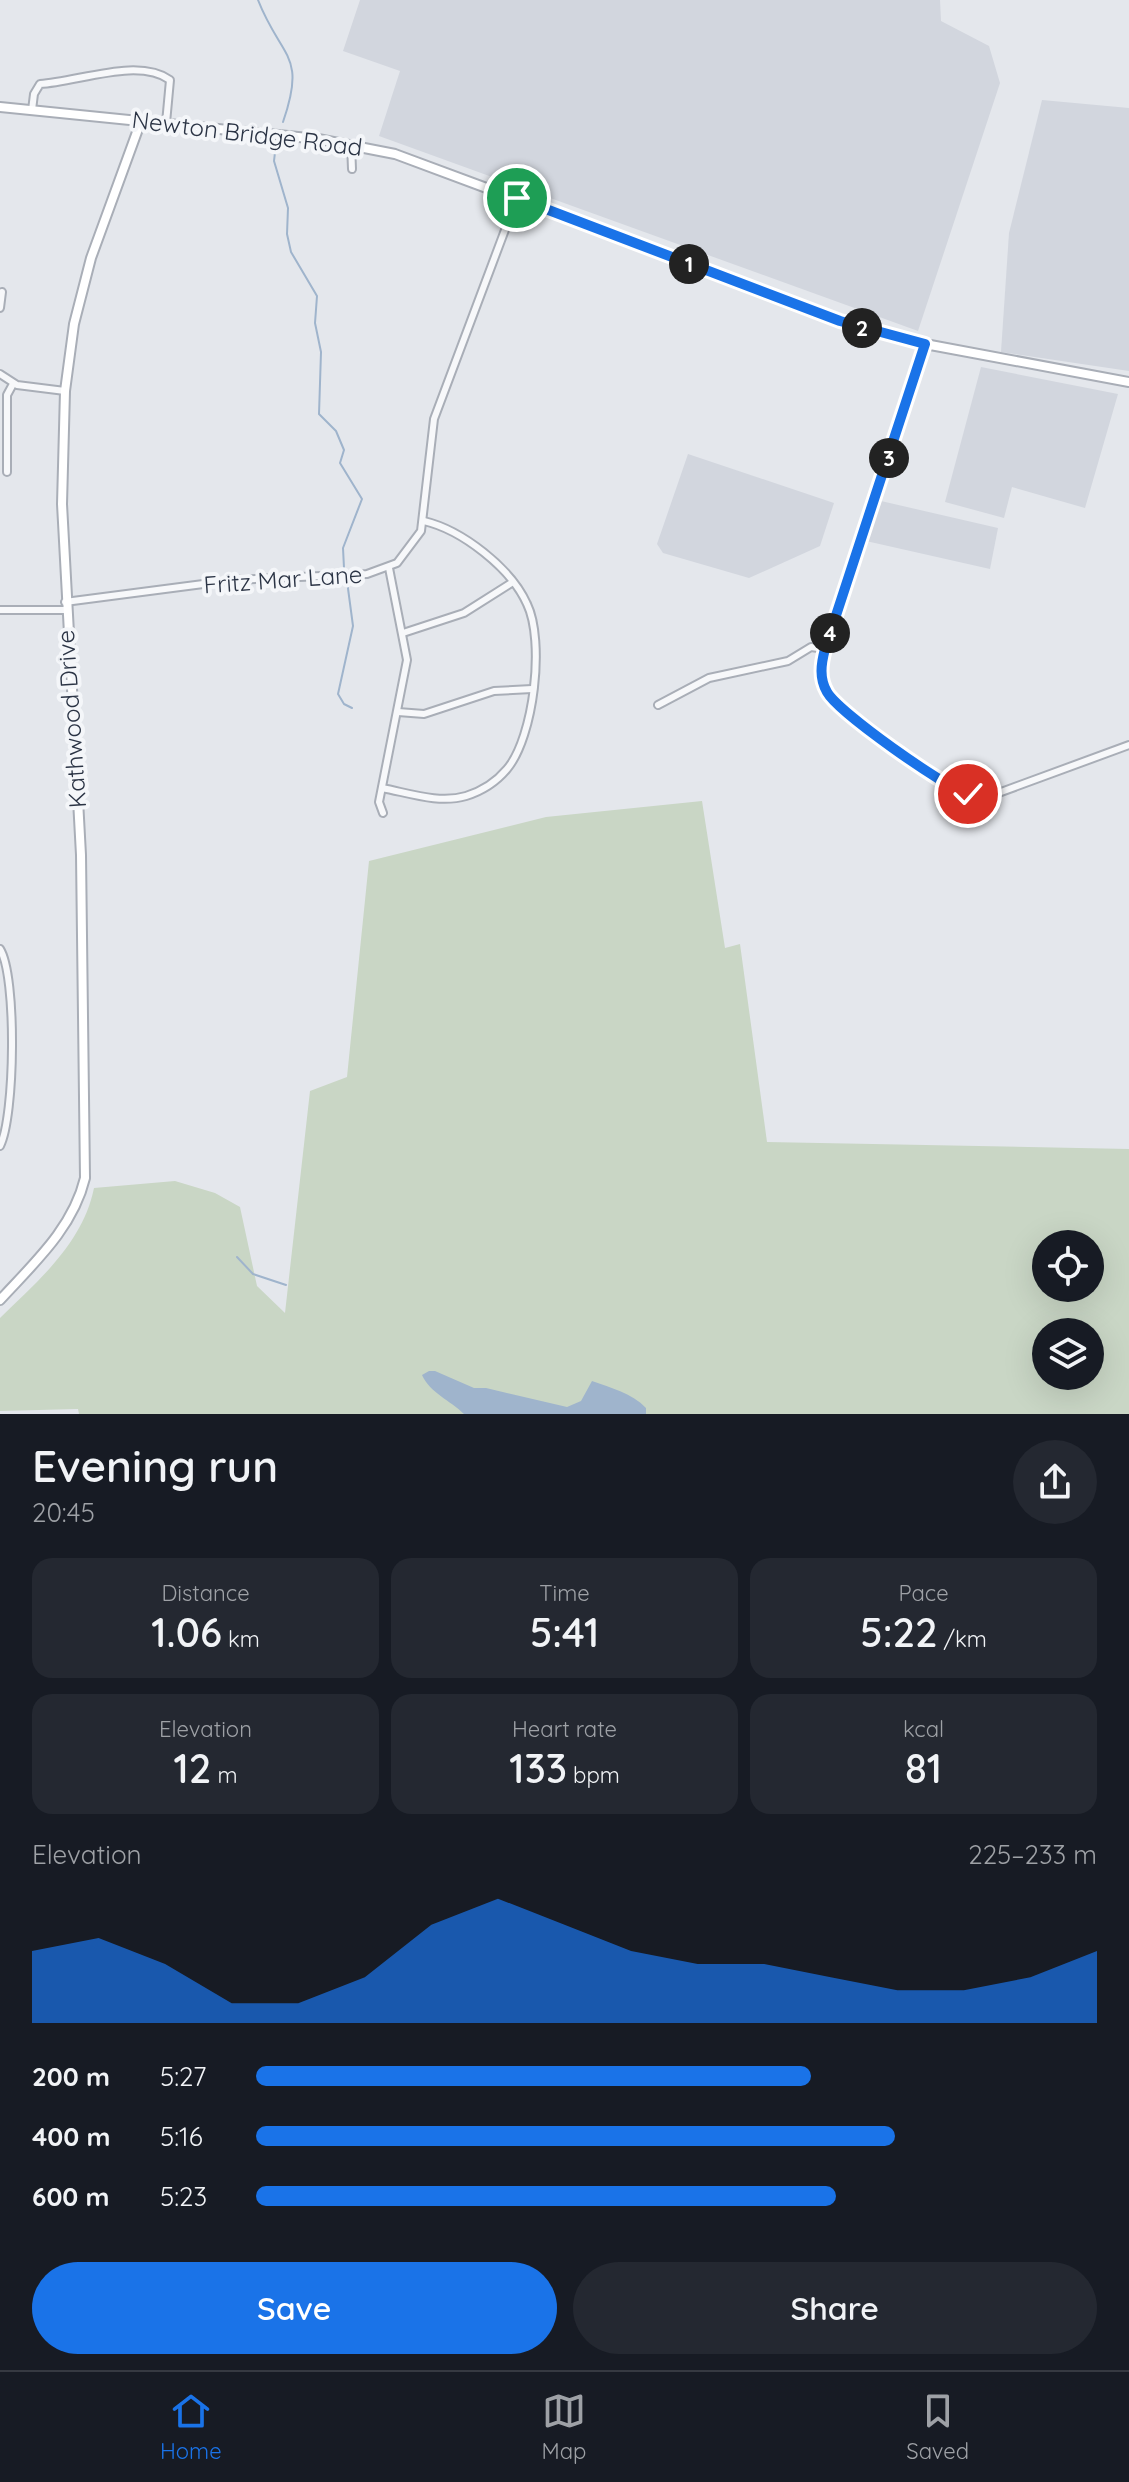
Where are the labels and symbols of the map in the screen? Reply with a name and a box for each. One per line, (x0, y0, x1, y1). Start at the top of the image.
street label: Newton Bridge Road (130, 104, 364, 162)
pin (483, 164, 551, 232)
pin: 1 (669, 244, 709, 284)
pin: 2 (842, 308, 882, 348)
pin: 3 (869, 438, 909, 478)
street label: Fritz Mar Lane (203, 558, 363, 600)
pin: 4 (810, 613, 850, 653)
street label: Kathwood Drive (50, 629, 92, 809)
pin (934, 760, 1002, 828)

